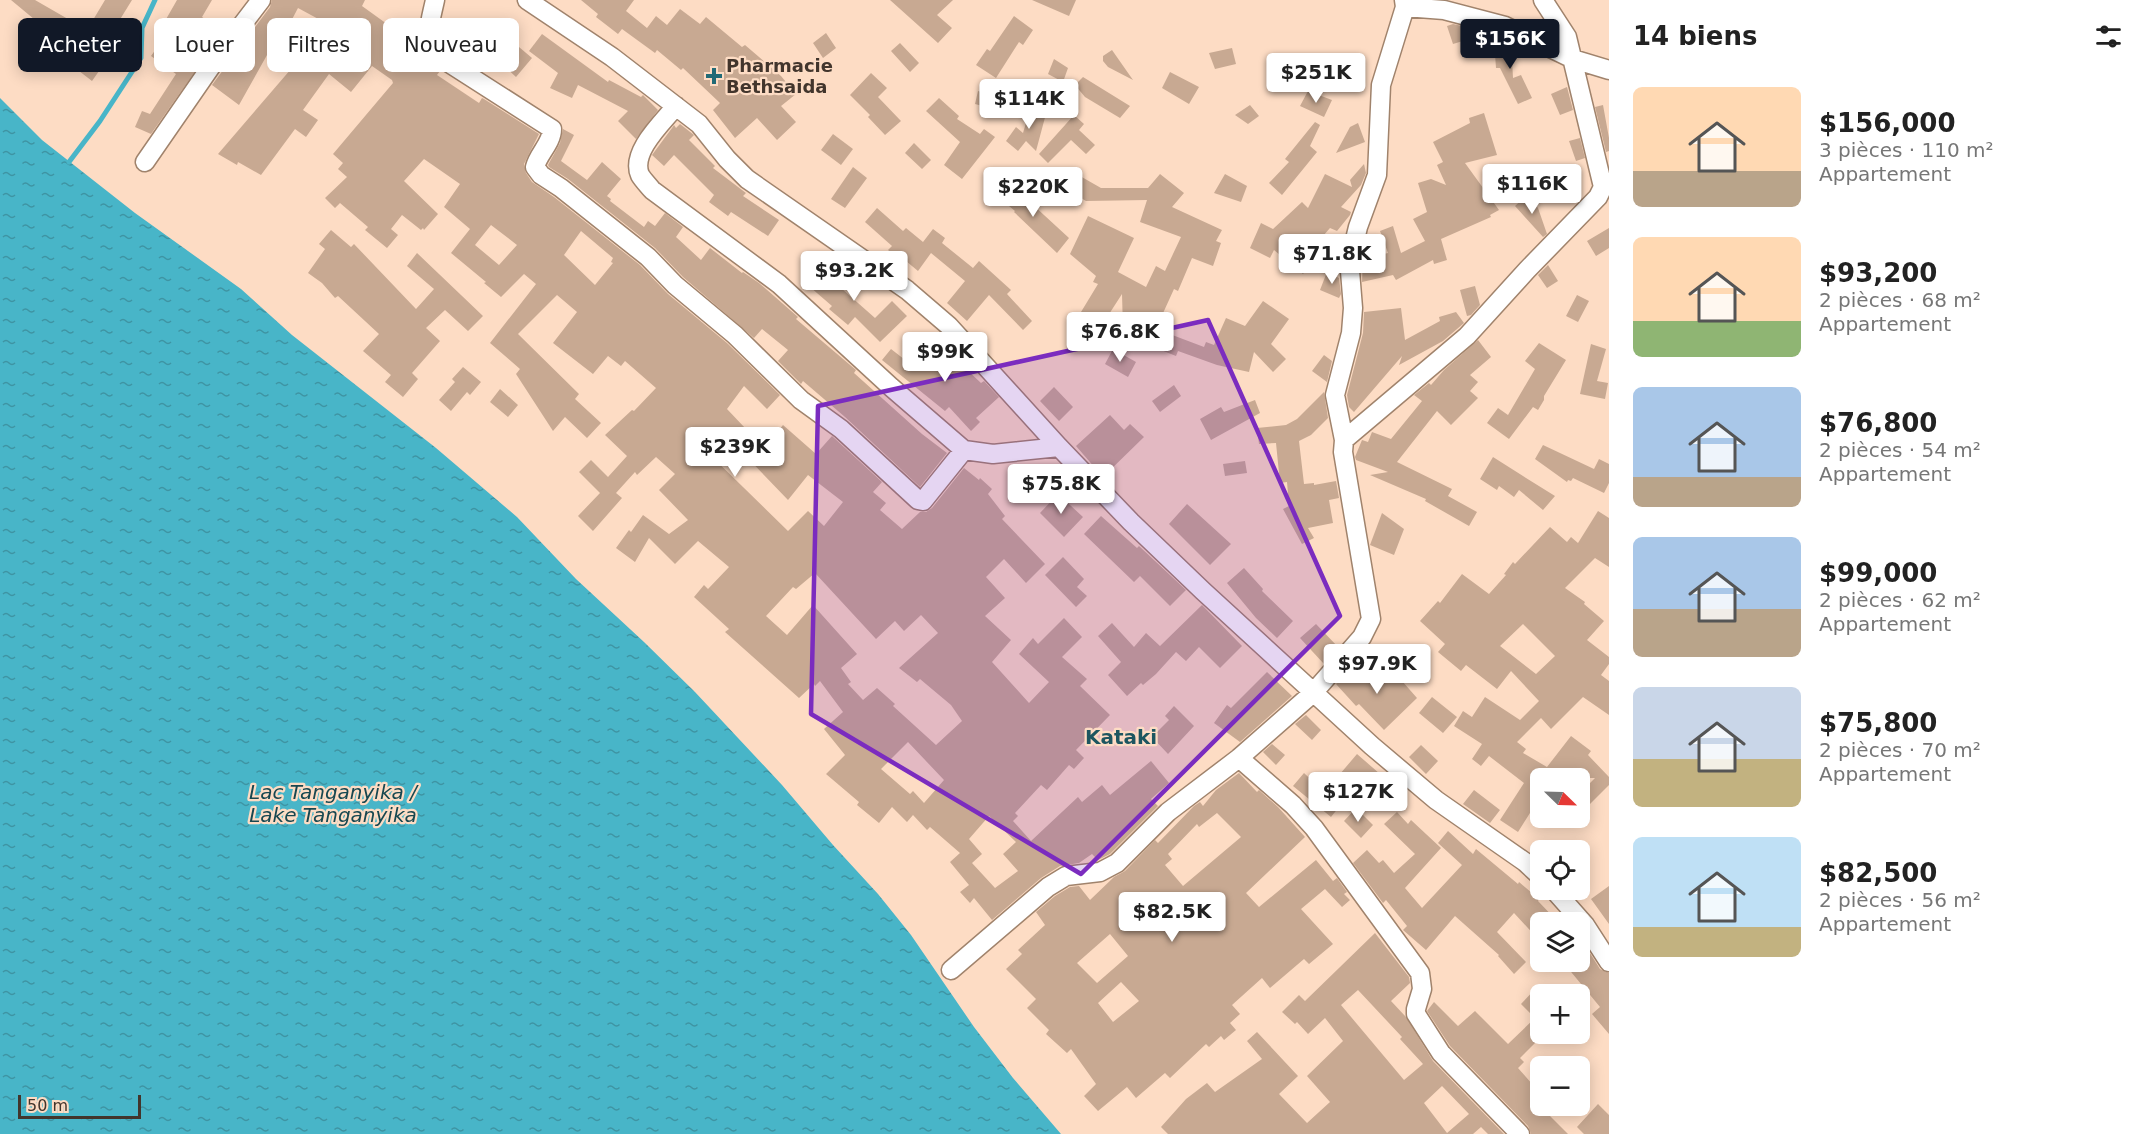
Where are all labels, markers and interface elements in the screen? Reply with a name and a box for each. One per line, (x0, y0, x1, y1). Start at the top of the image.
chip: Acheter (18, 18, 142, 72)
chip: Louer (154, 18, 255, 72)
chip: Filtres (267, 18, 371, 72)
chip: Nouveau (383, 18, 519, 72)
pin: $156K (1468, 19, 1552, 70)
icon: filters (2092, 20, 2125, 53)
text: 14 biens (1633, 21, 1757, 51)
text: $156K (1474, 26, 1546, 50)
pin: $251K (1274, 53, 1358, 104)
place label: Pharmacie Bethsaida (726, 55, 833, 97)
text: $251K (1280, 60, 1352, 84)
marker: Pharmacie Bethsaida (707, 69, 721, 83)
pin: $114K (987, 79, 1071, 130)
text: $114K (993, 86, 1065, 110)
text: $156,000 (1819, 108, 1956, 138)
icon: home (1681, 111, 1753, 183)
text: 3 pièces · 110 m² (1819, 138, 1993, 162)
text: Appartement (1819, 162, 1951, 186)
pin: $116K (1490, 164, 1574, 215)
pin: $220K (991, 167, 1075, 218)
text: $116K (1496, 171, 1568, 195)
text: $220K (997, 174, 1069, 198)
pin: $71.8K (1283, 234, 1381, 285)
text: $71.8K (1293, 241, 1371, 265)
pin: $93.2K (805, 251, 903, 302)
text: $93.2K (815, 258, 893, 282)
text: $93,200 (1819, 258, 1937, 288)
icon: home (1681, 261, 1753, 333)
text: 2 pièces · 68 m² (1819, 288, 1981, 312)
pin: $76.8K (1071, 312, 1169, 363)
text: Appartement (1819, 312, 1951, 336)
text: $76.8K (1081, 319, 1159, 343)
pin: $99K (909, 332, 981, 383)
text: $99K (916, 339, 974, 363)
text: $76,800 (1819, 408, 1937, 438)
icon: home (1681, 411, 1753, 483)
pin: $239K (693, 427, 777, 478)
text: $239K (699, 434, 771, 458)
text: 2 pièces · 54 m² (1819, 438, 1981, 462)
text: Appartement (1819, 462, 1951, 486)
pin: $75.8K (1012, 464, 1110, 515)
text: $75.8K (1022, 471, 1100, 495)
text: $99,000 (1819, 558, 1937, 588)
icon: home (1681, 561, 1753, 633)
text: 2 pièces · 62 m² (1819, 588, 1981, 612)
text: Appartement (1819, 612, 1951, 636)
pin: $97.9K (1328, 644, 1426, 695)
text: $97.9K (1338, 651, 1416, 675)
text: $75,800 (1819, 708, 1937, 738)
icon: home (1681, 711, 1753, 783)
district label: Kataki (1085, 725, 1157, 749)
text: 2 pièces · 70 m² (1819, 738, 1981, 762)
text: Appartement (1819, 762, 1951, 786)
north arrow (1530, 768, 1590, 828)
map controls (1530, 768, 1590, 1116)
pin: $127K (1316, 772, 1400, 823)
text: $127K (1322, 779, 1394, 803)
water label: Lac Tanganyika / Lake Tanganyika (249, 780, 419, 827)
button: locate (1530, 840, 1590, 900)
text: $82,500 (1819, 858, 1937, 888)
icon: home (1681, 861, 1753, 933)
text: 2 pièces · 56 m² (1819, 888, 1981, 912)
pin: $82.5K (1123, 892, 1221, 943)
text: $82.5K (1133, 899, 1211, 923)
button: layers (1530, 912, 1590, 972)
text: Appartement (1819, 912, 1951, 936)
button: + (1530, 984, 1590, 1044)
button: − (1530, 1056, 1590, 1116)
scale bar (18, 1092, 141, 1120)
text: 50 m (27, 1096, 68, 1115)

